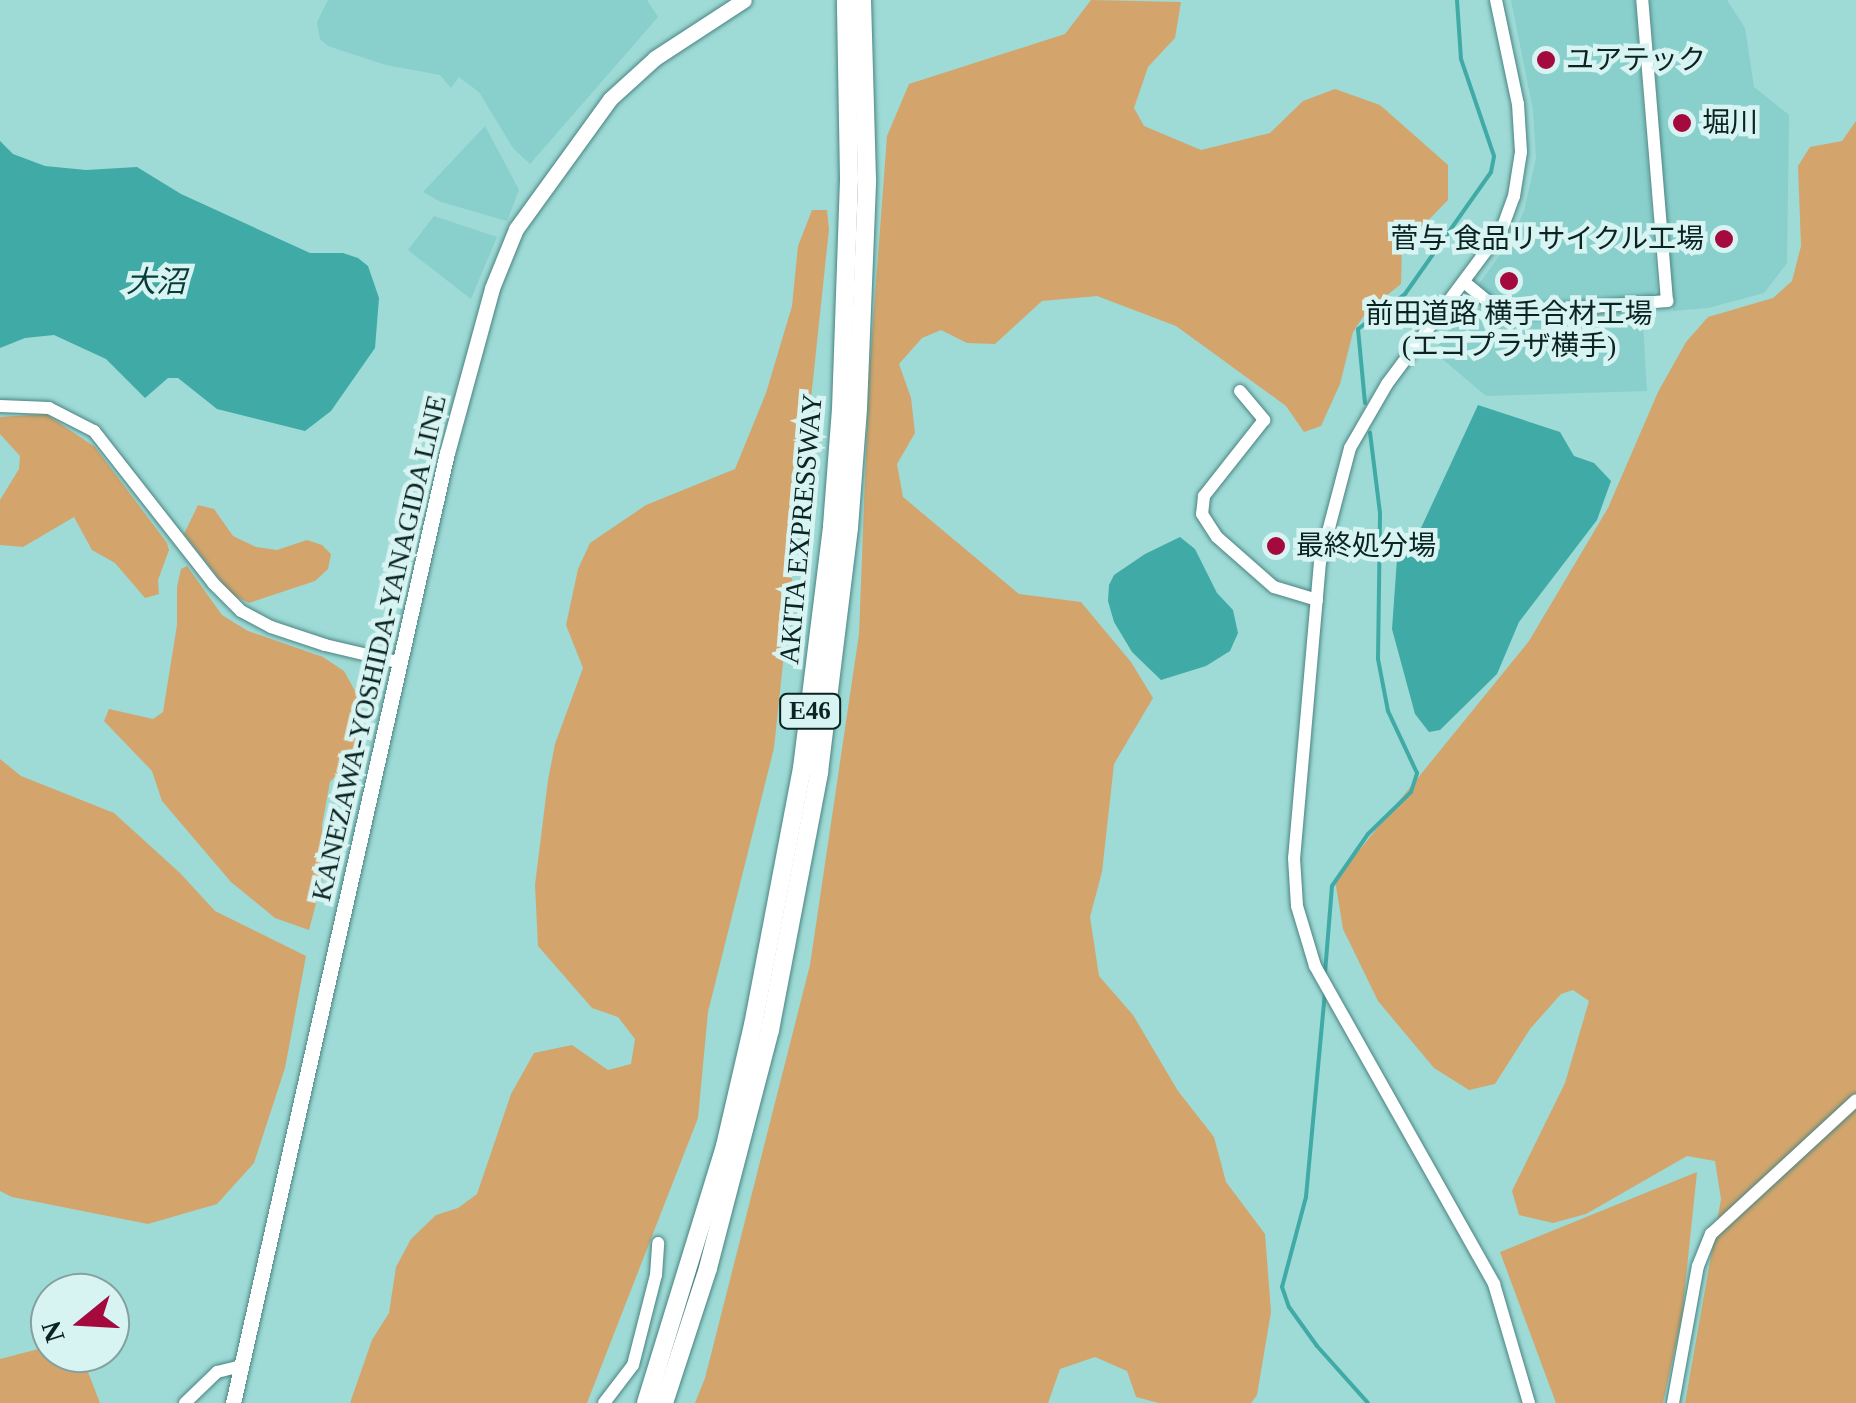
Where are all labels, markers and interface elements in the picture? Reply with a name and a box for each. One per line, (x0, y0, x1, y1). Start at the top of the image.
place label: ユアテック (1566, 43, 1706, 77)
marker: ユアテック (1535, 49, 1557, 71)
place label: 堀川 (1702, 106, 1758, 140)
marker: 堀川 (1671, 112, 1693, 134)
place label: 菅与 食品リサイクル工場 (1389, 222, 1704, 256)
marker: 菅与 食品リサイクル工場 (1713, 228, 1735, 250)
water label: 大沼 (126, 264, 186, 300)
marker: 前田道路 横手合材工場 (エコプラザ横手) (1498, 270, 1520, 292)
place label: 前田道路 横手合材工場 (エコプラザ横手) (1366, 297, 1652, 363)
street label: KANEZAWA-YOSHIDA-YANAGIDA LINE (304, 391, 454, 905)
street label: AKITA EXPRESSWAY (772, 392, 830, 666)
place label: 最終処分場 (1296, 529, 1436, 563)
marker: 最終処分場 (1265, 535, 1287, 557)
road number: E46 (778, 691, 842, 731)
north arrow (30, 1273, 130, 1373)
text: N (35, 1317, 71, 1346)

